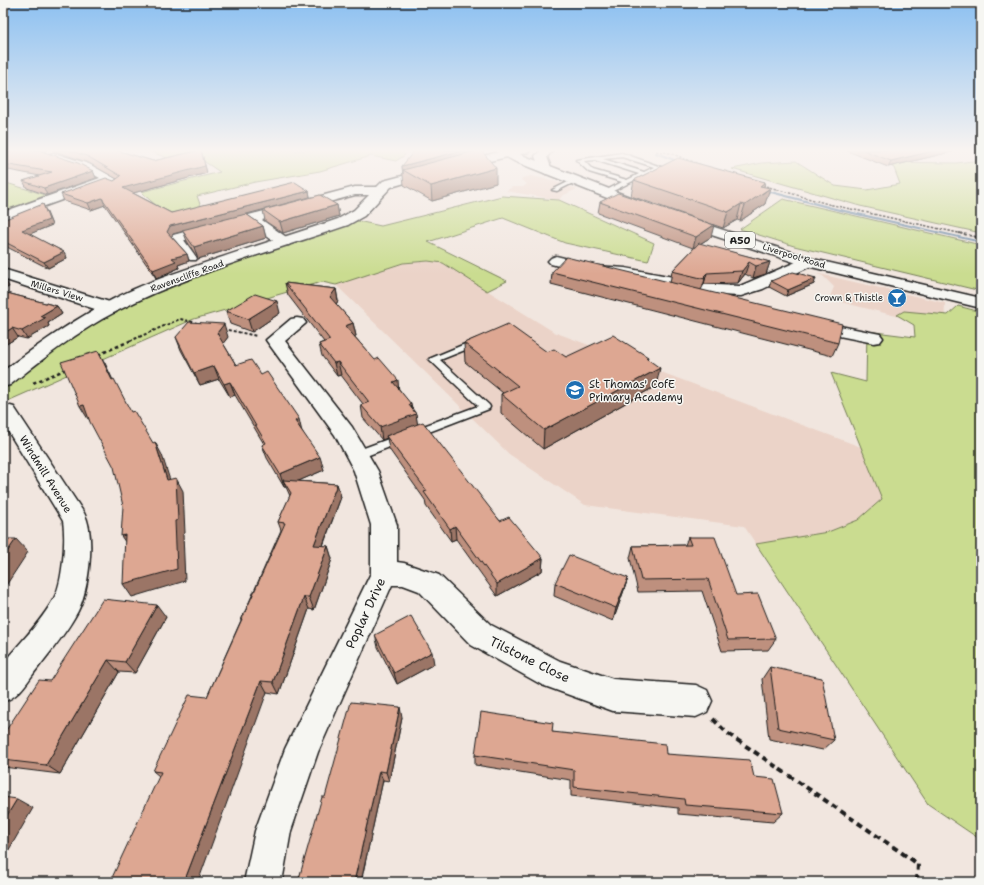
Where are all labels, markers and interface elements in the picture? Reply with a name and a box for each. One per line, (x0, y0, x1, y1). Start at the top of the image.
road number: A50 (725, 232, 755, 248)
street label: Liverpool Road (761, 241, 827, 271)
street label: Ravenscliffe Road (149, 257, 226, 295)
street label: Millers View (29, 277, 85, 305)
bar icon: Crown & Thistle (886, 287, 908, 309)
place label: Crown & Thistle (815, 292, 883, 304)
place label: St Thomas' CofE Primary Academy (589, 377, 683, 405)
school or university icon: St Thomas' CofE Primary Academy (564, 379, 586, 401)
street label: Windmill Avenue (16, 433, 75, 516)
street label: Poplar Drive (342, 575, 389, 651)
street label: Tilstone Close (487, 633, 573, 686)

